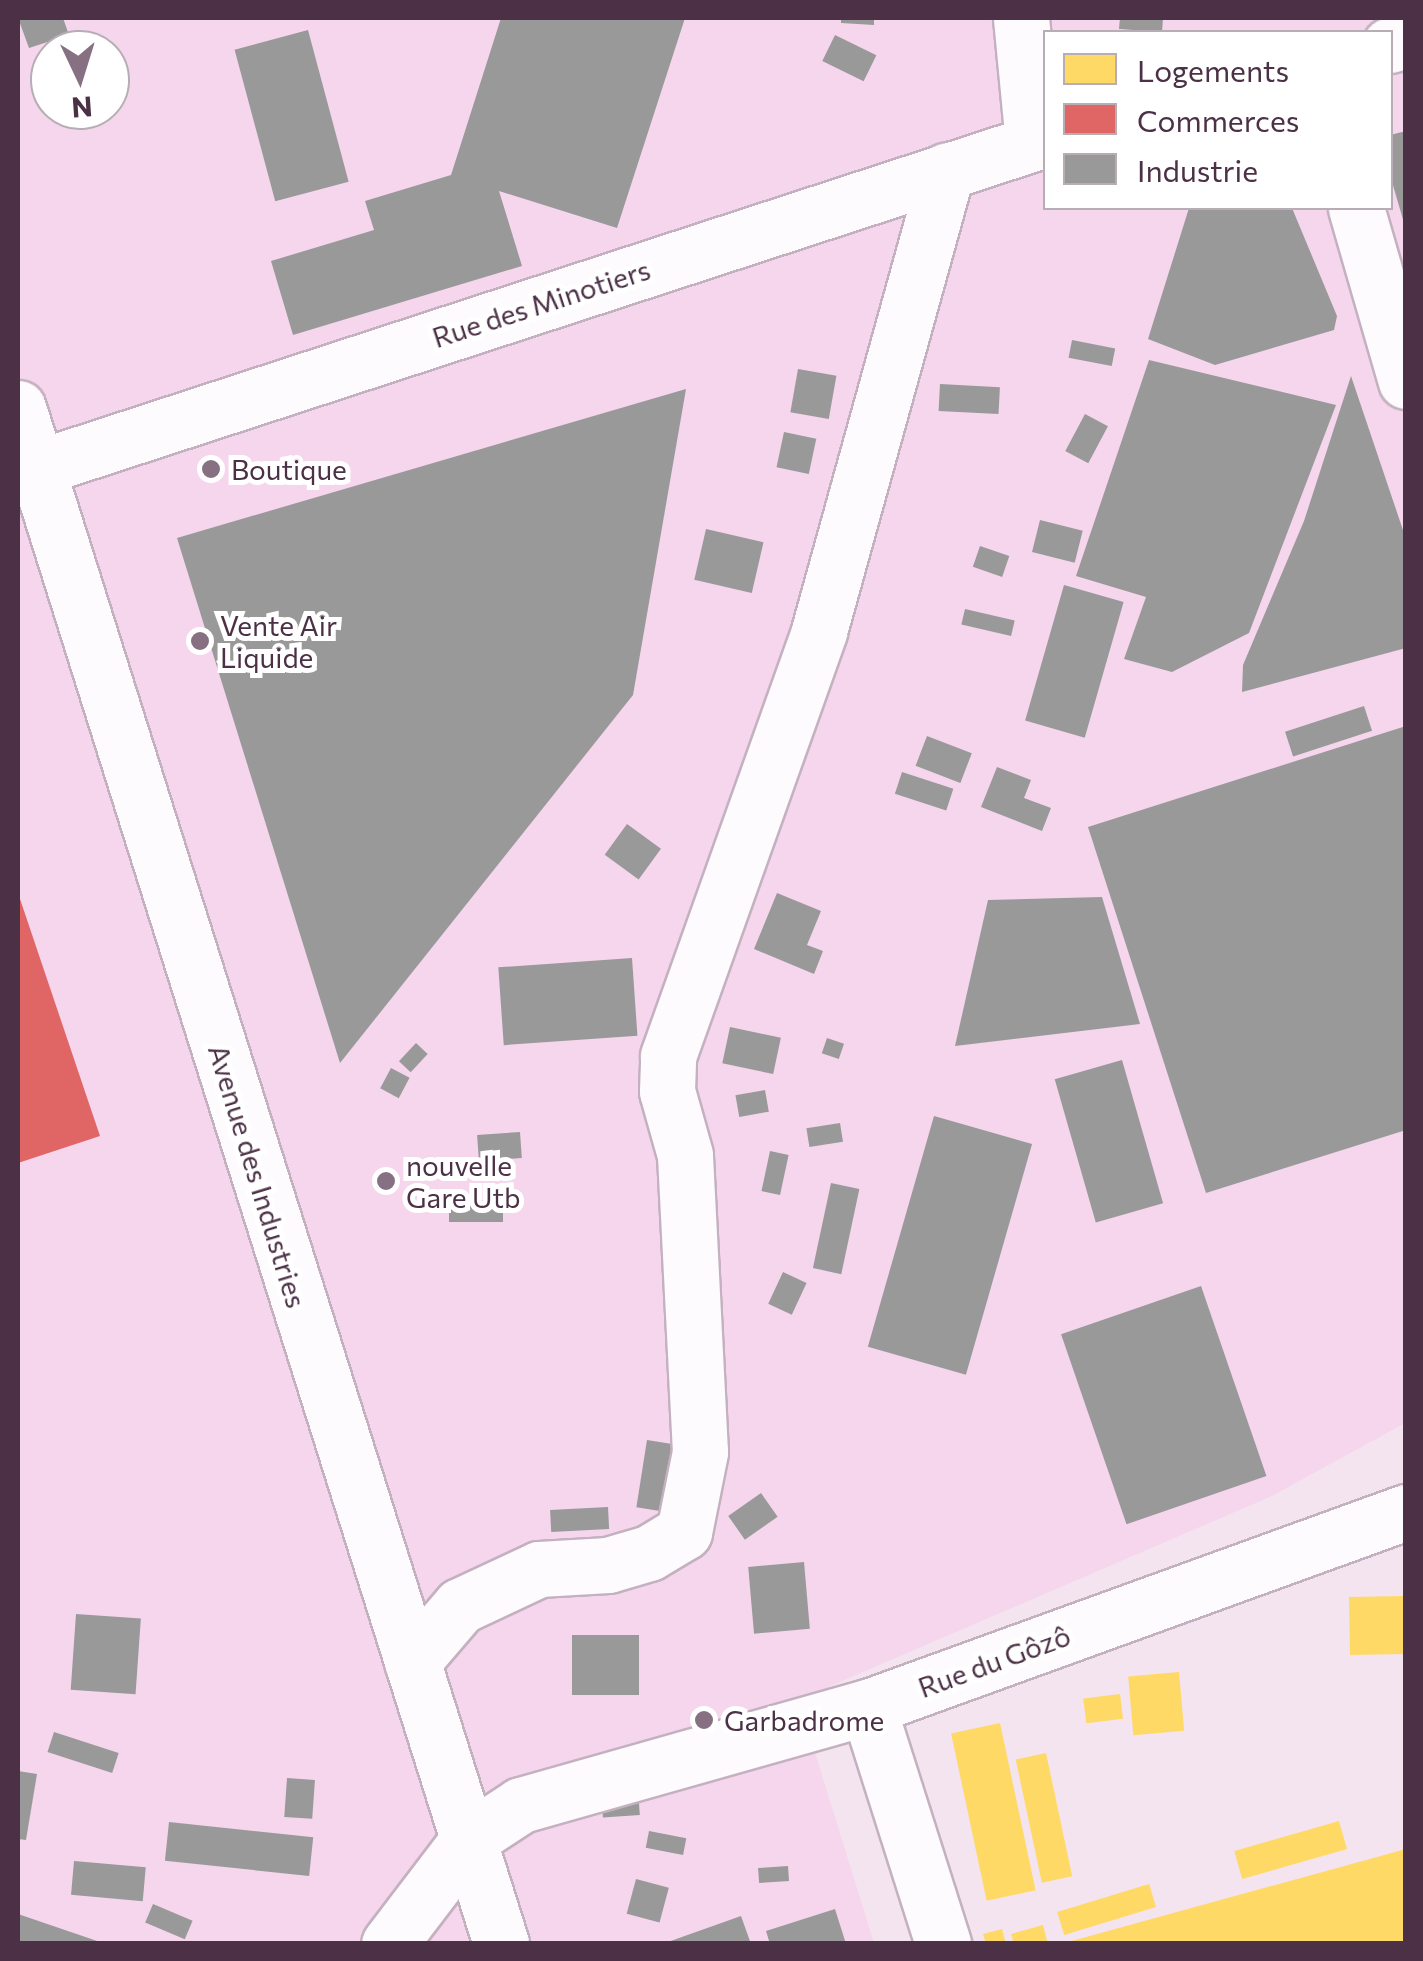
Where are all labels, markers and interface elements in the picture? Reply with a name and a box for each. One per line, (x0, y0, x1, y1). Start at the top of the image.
north arrow (30, 30, 130, 130)
legend (1043, 30, 1393, 210)
text: Logements (1137, 51, 1289, 88)
text: N (70, 90, 94, 126)
text: Commerces (1137, 101, 1299, 138)
text: Industrie (1137, 151, 1258, 188)
street label: Rue des Minotiers (428, 252, 654, 354)
place label: Boutique (231, 452, 347, 486)
marker: Boutique (200, 458, 222, 480)
place label: Vente Air Liquide (220, 608, 337, 674)
marker: Vente Air Liquide (189, 630, 211, 652)
street label: Avenue des Industries (202, 1040, 314, 1312)
place label: nouvelle Gare Utb (406, 1148, 520, 1214)
marker: nouvelle Gare Utb (375, 1170, 397, 1192)
street label: Rue du Gôzô (913, 1618, 1075, 1704)
place label: Garbadrome (724, 1703, 884, 1737)
marker: Garbadrome (693, 1709, 715, 1731)

